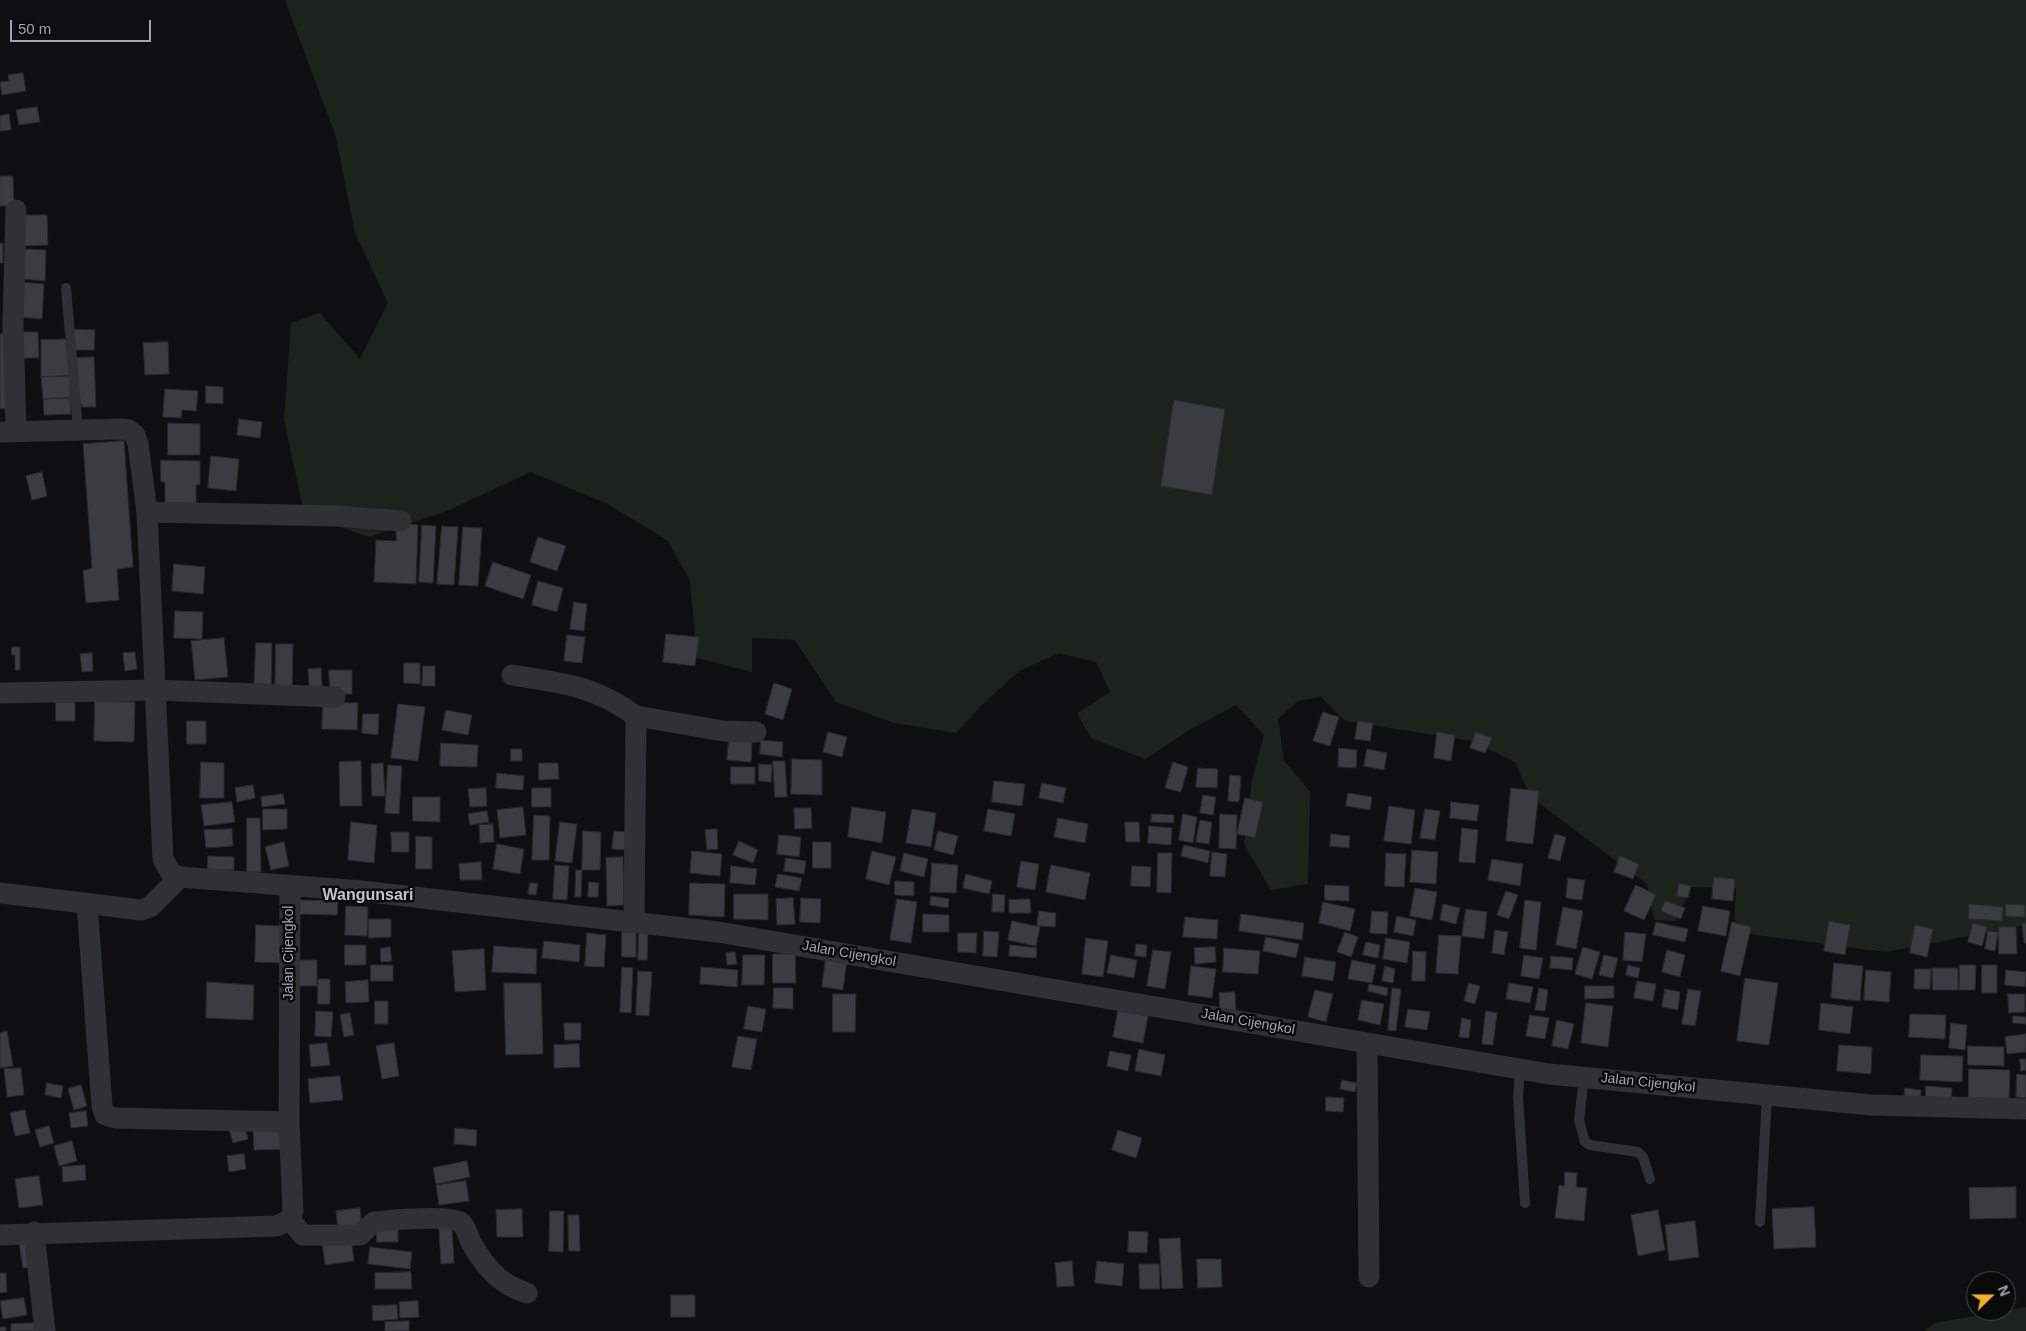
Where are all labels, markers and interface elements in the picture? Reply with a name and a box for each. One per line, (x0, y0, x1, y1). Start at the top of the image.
scale bar (12, 10, 154, 42)
text: 50 m (18, 20, 51, 37)
district label: Wangunsari (323, 886, 413, 906)
street label: Jalan Cijengkol (281, 906, 297, 1000)
street label: Jalan Cijengkol (801, 937, 897, 971)
street label: Jalan Cijengkol (1200, 1005, 1296, 1039)
street label: Jalan Cijengkol (1600, 1070, 1696, 1096)
north arrow (1966, 1271, 2016, 1321)
text: N (1995, 1283, 2013, 1298)

